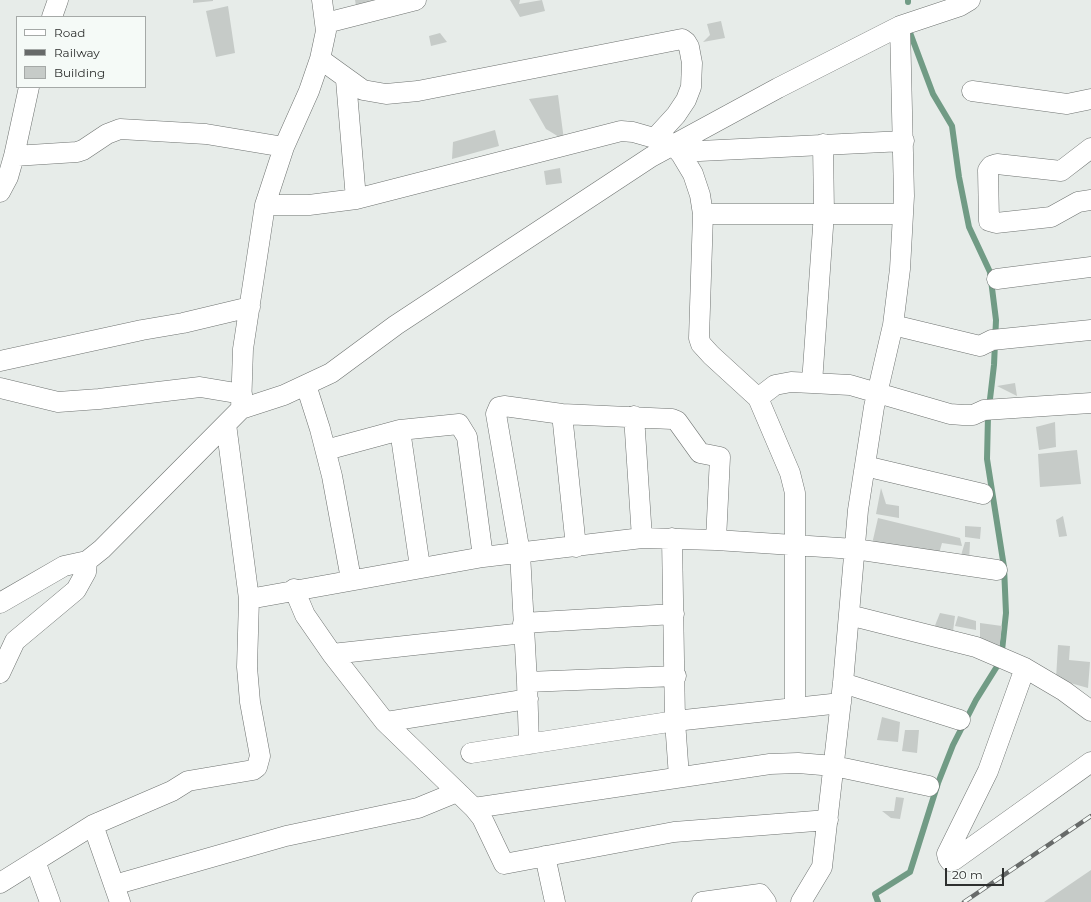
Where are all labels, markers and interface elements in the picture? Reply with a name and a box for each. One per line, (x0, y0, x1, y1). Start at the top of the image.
legend (16, 16, 146, 88)
text: Road (54, 25, 85, 40)
text: Railway (54, 45, 100, 60)
text: Building (54, 65, 105, 80)
scale bar (947, 860, 1006, 886)
text: 20 m (952, 867, 983, 882)

